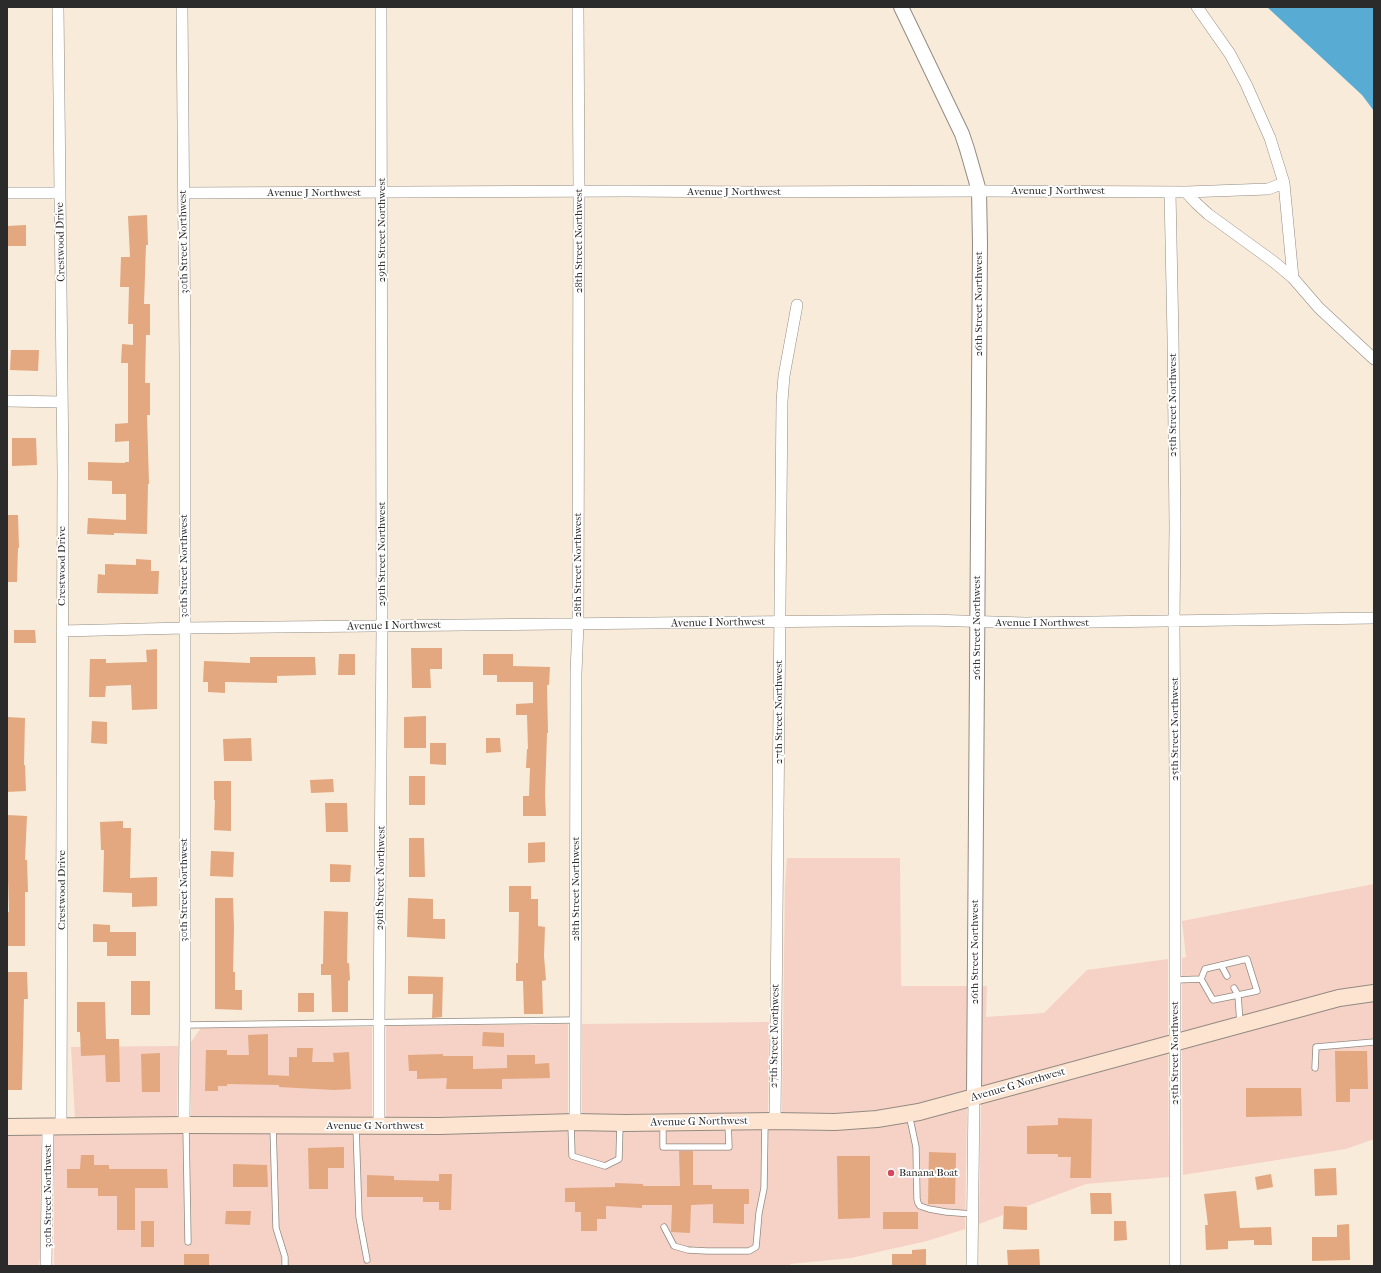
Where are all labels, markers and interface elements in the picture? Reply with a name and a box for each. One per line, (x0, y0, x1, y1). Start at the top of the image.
street label: 29th Street Northwest (375, 178, 389, 282)
street label: Avenue J Northwest (1011, 184, 1105, 198)
street label: Avenue J Northwest (687, 185, 781, 199)
street label: Avenue J Northwest (267, 186, 361, 200)
street label: 28th Street Northwest (572, 189, 586, 293)
street label: 30th Street Northwest (176, 190, 192, 294)
street label: Crestwood Drive (54, 202, 68, 282)
street label: 26th Street Northwest (972, 251, 986, 357)
street label: 25th Street Northwest (1166, 353, 1180, 457)
street label: 29th Street Northwest (375, 502, 389, 606)
street label: 28th Street Northwest (571, 513, 585, 617)
street label: 30th Street Northwest (177, 514, 191, 618)
street label: Crestwood Drive (55, 526, 69, 606)
street label: 26th Street Northwest (970, 575, 984, 681)
street label: Avenue I Northwest (671, 616, 765, 630)
street label: Avenue I Northwest (995, 616, 1089, 630)
street label: Avenue I Northwest (347, 619, 441, 633)
street label: 27th Street Northwest (772, 660, 786, 764)
street label: 25th Street Northwest (1168, 677, 1182, 781)
street label: 29th Street Northwest (373, 825, 389, 931)
street label: 28th Street Northwest (569, 837, 583, 941)
street label: 30th Street Northwest (177, 838, 191, 942)
street label: Crestwood Drive (55, 850, 69, 930)
street label: 26th Street Northwest (968, 899, 982, 1005)
street label: 27th Street Northwest (767, 984, 783, 1088)
street label: 25th Street Northwest (1168, 1001, 1182, 1105)
street label: Avenue G Northwest (969, 1065, 1067, 1105)
street label: Avenue G Northwest (650, 1115, 748, 1129)
street label: Avenue G Northwest (326, 1119, 424, 1133)
street label: 30th Street Northwest (41, 1144, 55, 1248)
place label: Banana Boat (899, 1166, 958, 1180)
marker: Banana Boat (886, 1168, 896, 1178)

